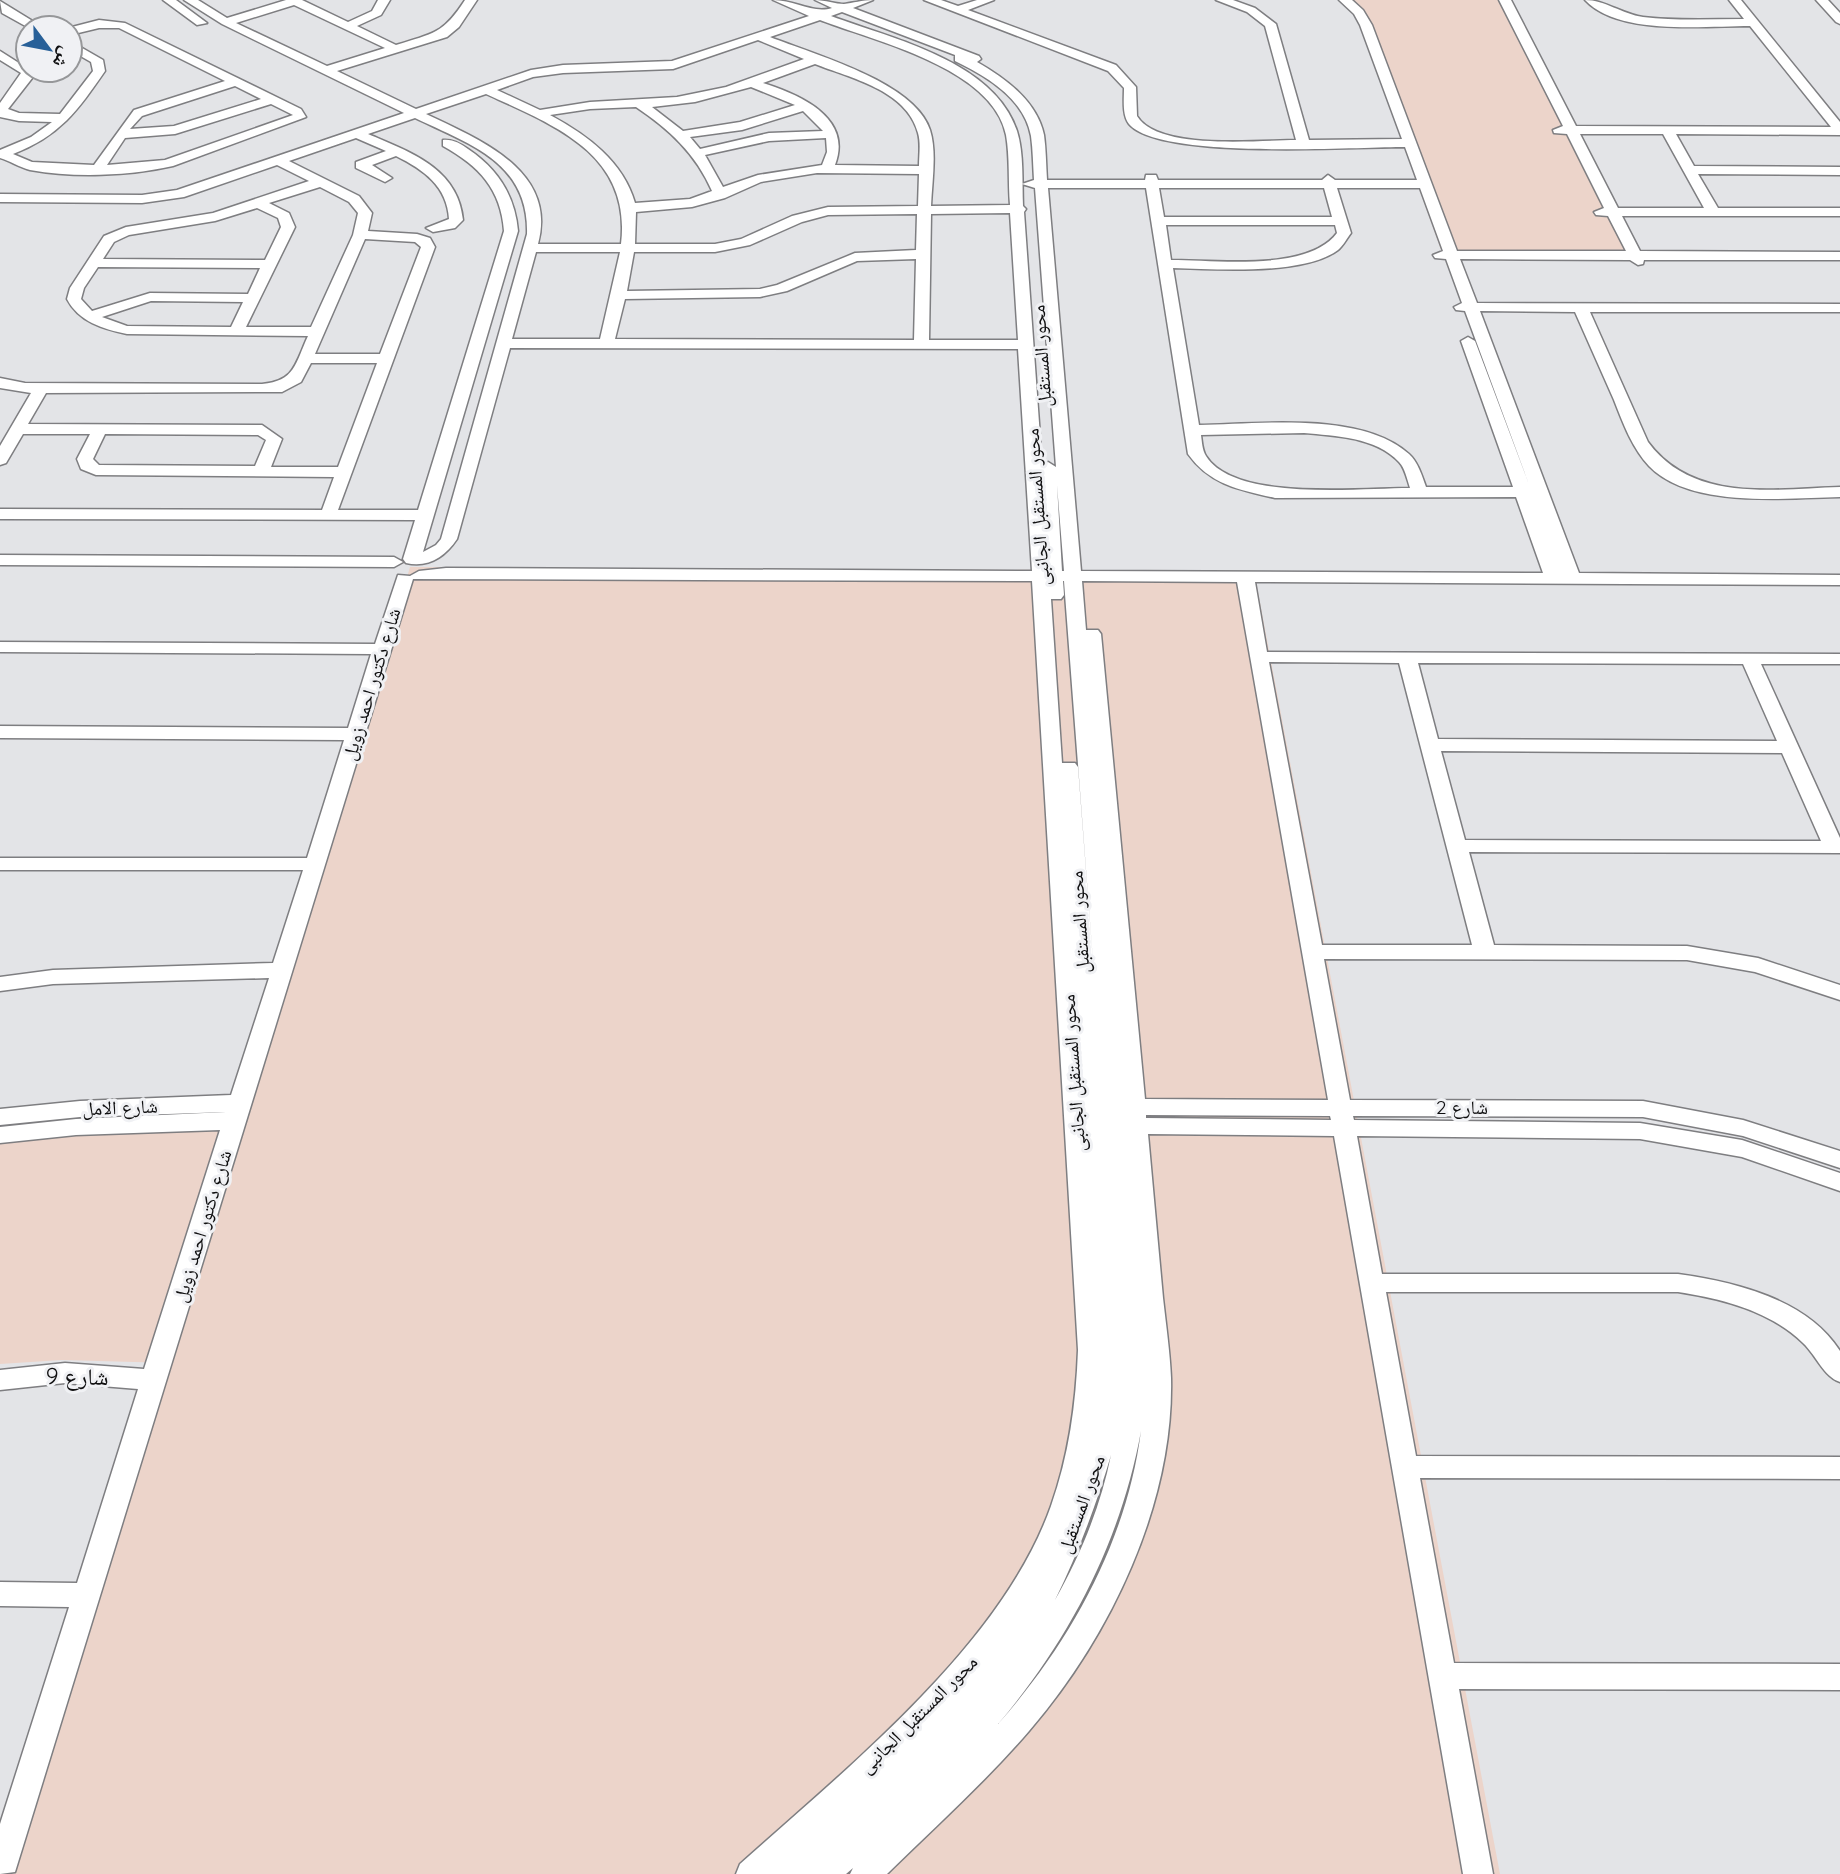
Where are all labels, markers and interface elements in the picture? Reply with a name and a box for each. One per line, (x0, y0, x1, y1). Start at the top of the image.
north arrow (14, 14, 84, 84)
text: ش (48, 43, 79, 73)
street label: محور المستقبل (1025, 304, 1057, 408)
street label: محور المستقبل الجانبى (1020, 427, 1054, 587)
street label: شارع دكتور احمد زويل (336, 605, 406, 763)
street label: محور المستقبل (1063, 870, 1095, 974)
street label: محور المستقبل الجانبى (1056, 993, 1090, 1153)
street label: شارع الامل (82, 1094, 158, 1120)
street label: شارع 2 (1436, 1095, 1488, 1119)
street label: شارع دكتور احمد زويل (167, 1147, 237, 1305)
street label: شارع 9 (45, 1361, 109, 1392)
street label: محور المستقبل (1052, 1452, 1110, 1556)
street label: محور المستقبل الجانبى (854, 1650, 982, 1778)

